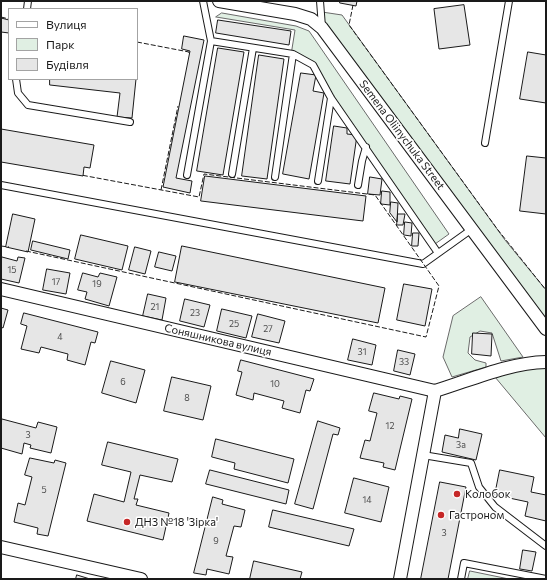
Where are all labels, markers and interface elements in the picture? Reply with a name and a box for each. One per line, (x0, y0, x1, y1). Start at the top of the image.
legend (8, 8, 138, 80)
text: Вулиця (46, 17, 87, 31)
text: Парк (46, 37, 75, 51)
text: Будівля (46, 57, 89, 71)
street label: Semena Oliinychuka Street (356, 78, 448, 192)
house number: 15 (7, 265, 17, 275)
house number: 17 (52, 277, 60, 287)
house number: 19 (92, 279, 102, 289)
house number: 21 (151, 302, 159, 312)
house number: 23 (190, 308, 200, 318)
house number: 25 (229, 319, 239, 329)
street label: Соняшникова вулиця (163, 321, 273, 359)
house number: 27 (263, 324, 273, 334)
house number: 4 (57, 332, 63, 342)
house number: 31 (358, 347, 366, 357)
house number: 33 (399, 357, 409, 367)
house number: 6 (120, 377, 126, 387)
house number: 10 (270, 379, 280, 389)
house number: 8 (184, 393, 190, 403)
house number: 12 (386, 421, 394, 431)
house number: 3 (25, 430, 31, 440)
house number: 3а (456, 440, 466, 450)
house number: 5 (41, 485, 47, 495)
place label: Колобок (465, 487, 511, 501)
marker: Колобок (452, 489, 462, 499)
house number: 14 (362, 495, 372, 505)
place label: Гастроном (449, 508, 504, 522)
marker: Гастроном (436, 510, 446, 520)
place label: ДНЗ №18 'Зірка' (135, 515, 218, 529)
marker: ДНЗ №18 'Зірка' (122, 517, 132, 527)
house number: 3 (441, 528, 447, 538)
house number: 9 (213, 536, 219, 546)

